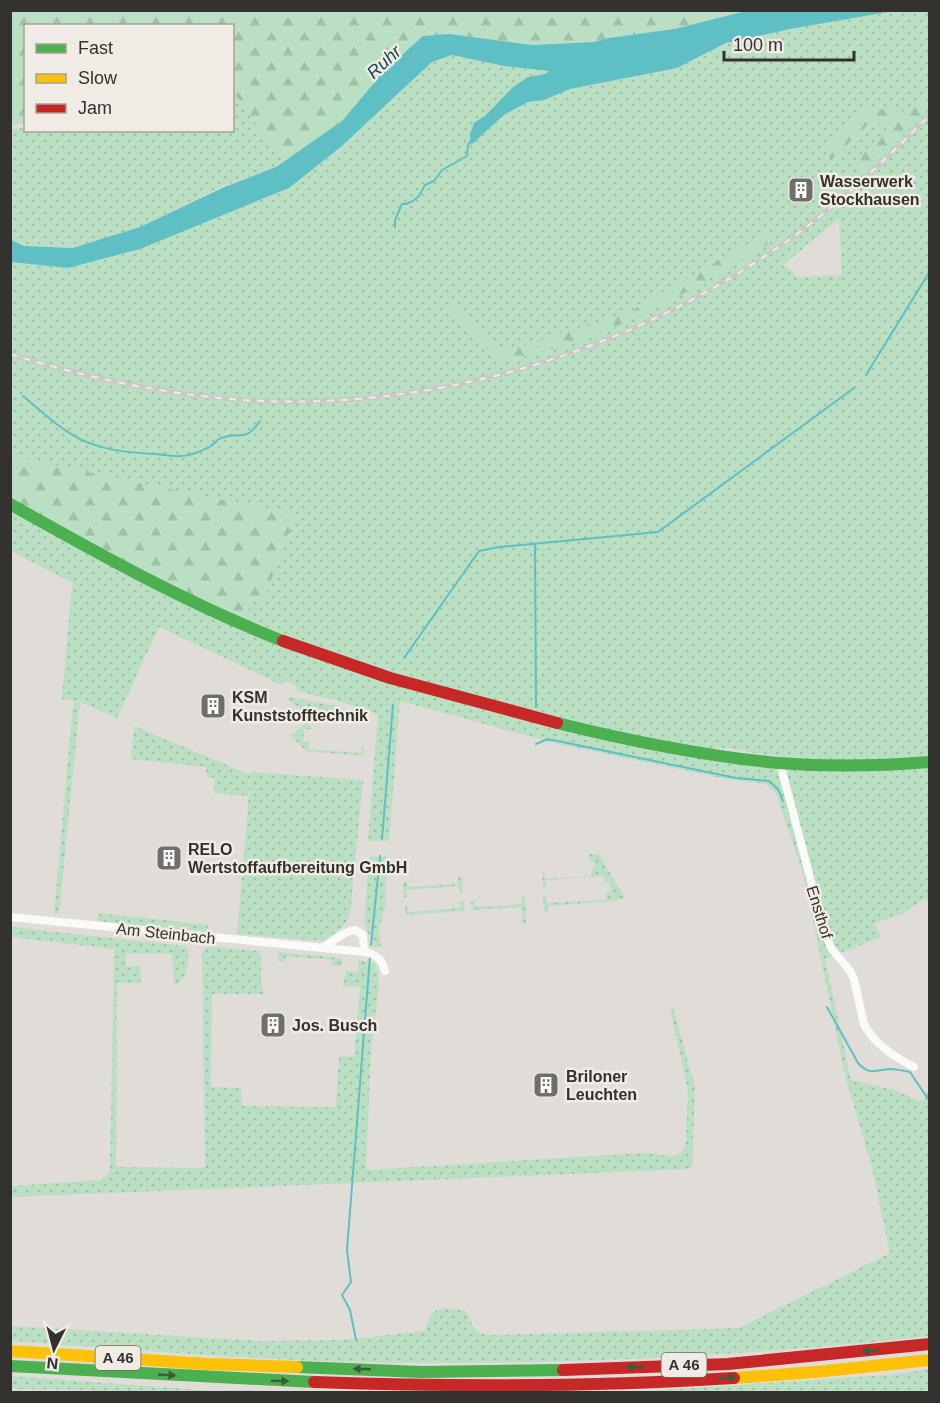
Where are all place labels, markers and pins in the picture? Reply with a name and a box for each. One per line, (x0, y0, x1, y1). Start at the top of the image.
place label: Wasserwerk Stockhausen (820, 173, 920, 208)
building icon: Wasserwerk Stockhausen (786, 175, 816, 205)
place label: KSM Kunststofftechnik (232, 689, 368, 724)
building icon: KSM Kunststofftechnik (198, 691, 228, 721)
place label: RELO Wertstoffaufbereitung GmbH (188, 841, 407, 876)
building icon: RELO Wertstoffaufbereitung GmbH (154, 843, 184, 873)
building icon: Jos. Busch (258, 1010, 288, 1040)
place label: Jos. Busch (292, 1017, 377, 1034)
place label: Briloner Leuchten (566, 1068, 637, 1103)
building icon: Briloner Leuchten (531, 1070, 561, 1100)

